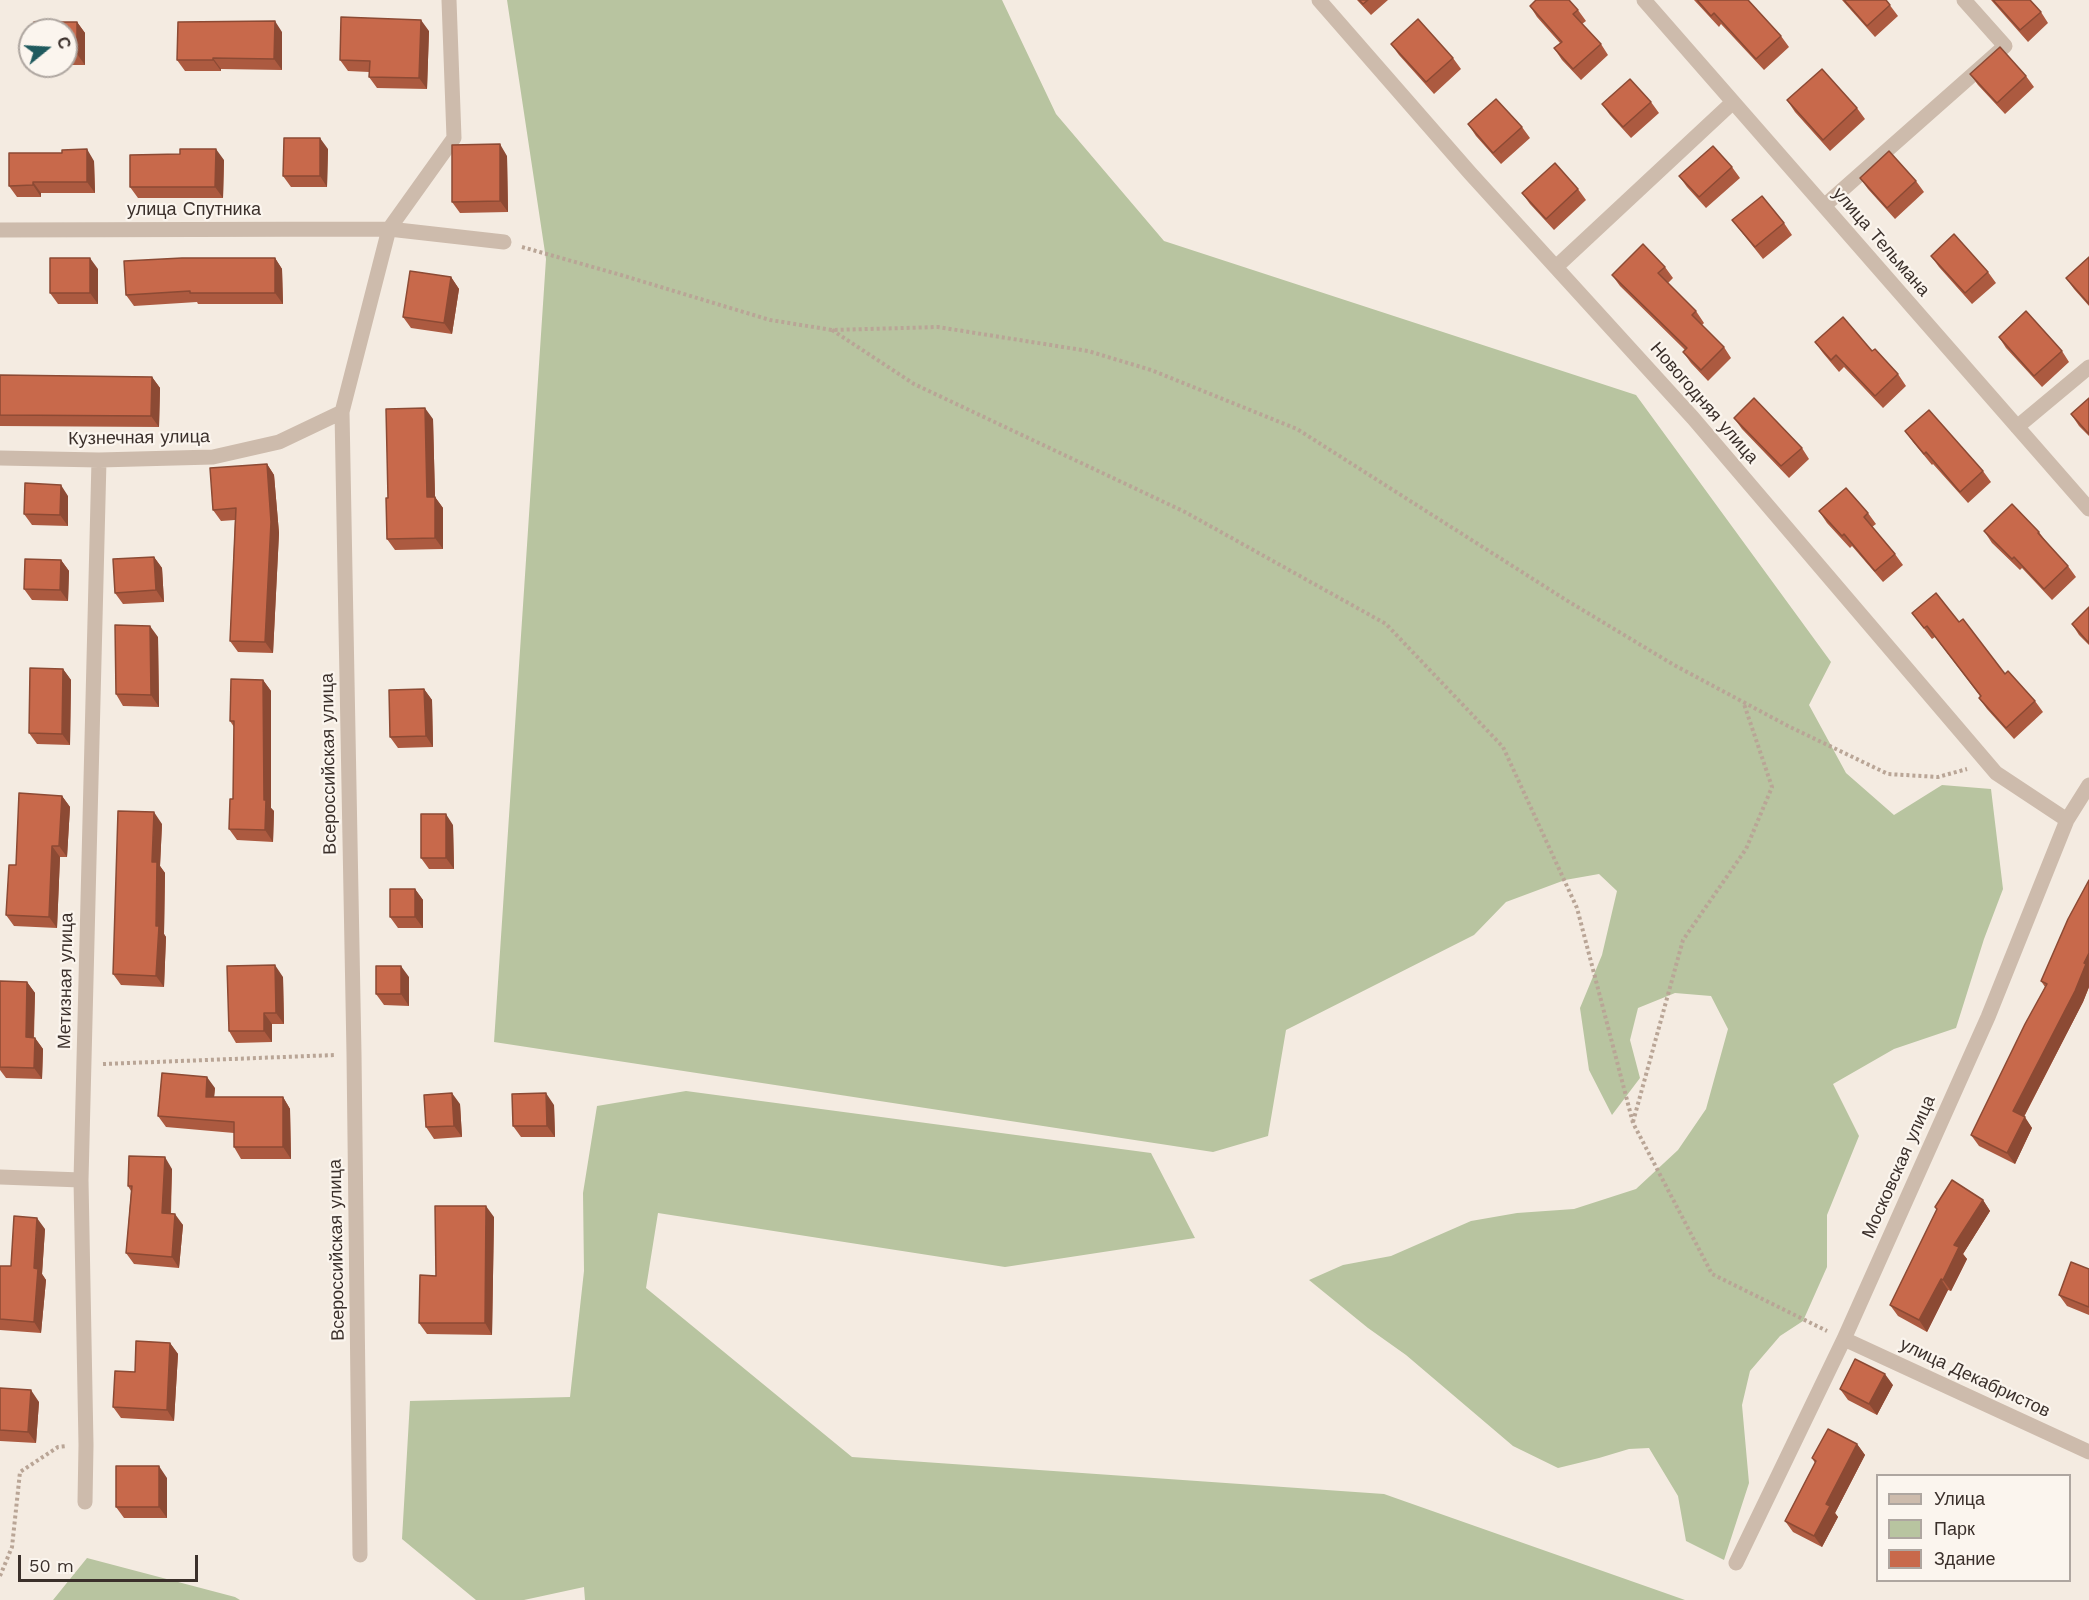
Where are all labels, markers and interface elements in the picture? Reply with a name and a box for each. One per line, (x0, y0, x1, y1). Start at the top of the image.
north arrow (18, 18, 78, 78)
text: С (53, 34, 75, 51)
street label: улица Тельмана (1828, 183, 1934, 301)
street label: улица Спутника (127, 199, 261, 221)
street label: Новогодняя улица (1645, 338, 1763, 468)
street label: Кузнечная улица (68, 426, 210, 450)
street label: Всероссийская улица (317, 673, 341, 855)
street label: Метизная улица (54, 913, 78, 1049)
street label: Московская улица (1858, 1092, 1940, 1242)
street label: Всероссийская улица (325, 1159, 349, 1341)
street label: улица Декабристов (1897, 1334, 2053, 1422)
legend (1876, 1474, 2071, 1582)
text: Улица (1934, 1488, 1985, 1509)
text: Парк (1934, 1518, 1975, 1539)
scale bar (21, 1543, 201, 1581)
text: Здание (1934, 1548, 1995, 1569)
text: 50 m (29, 1555, 74, 1576)

